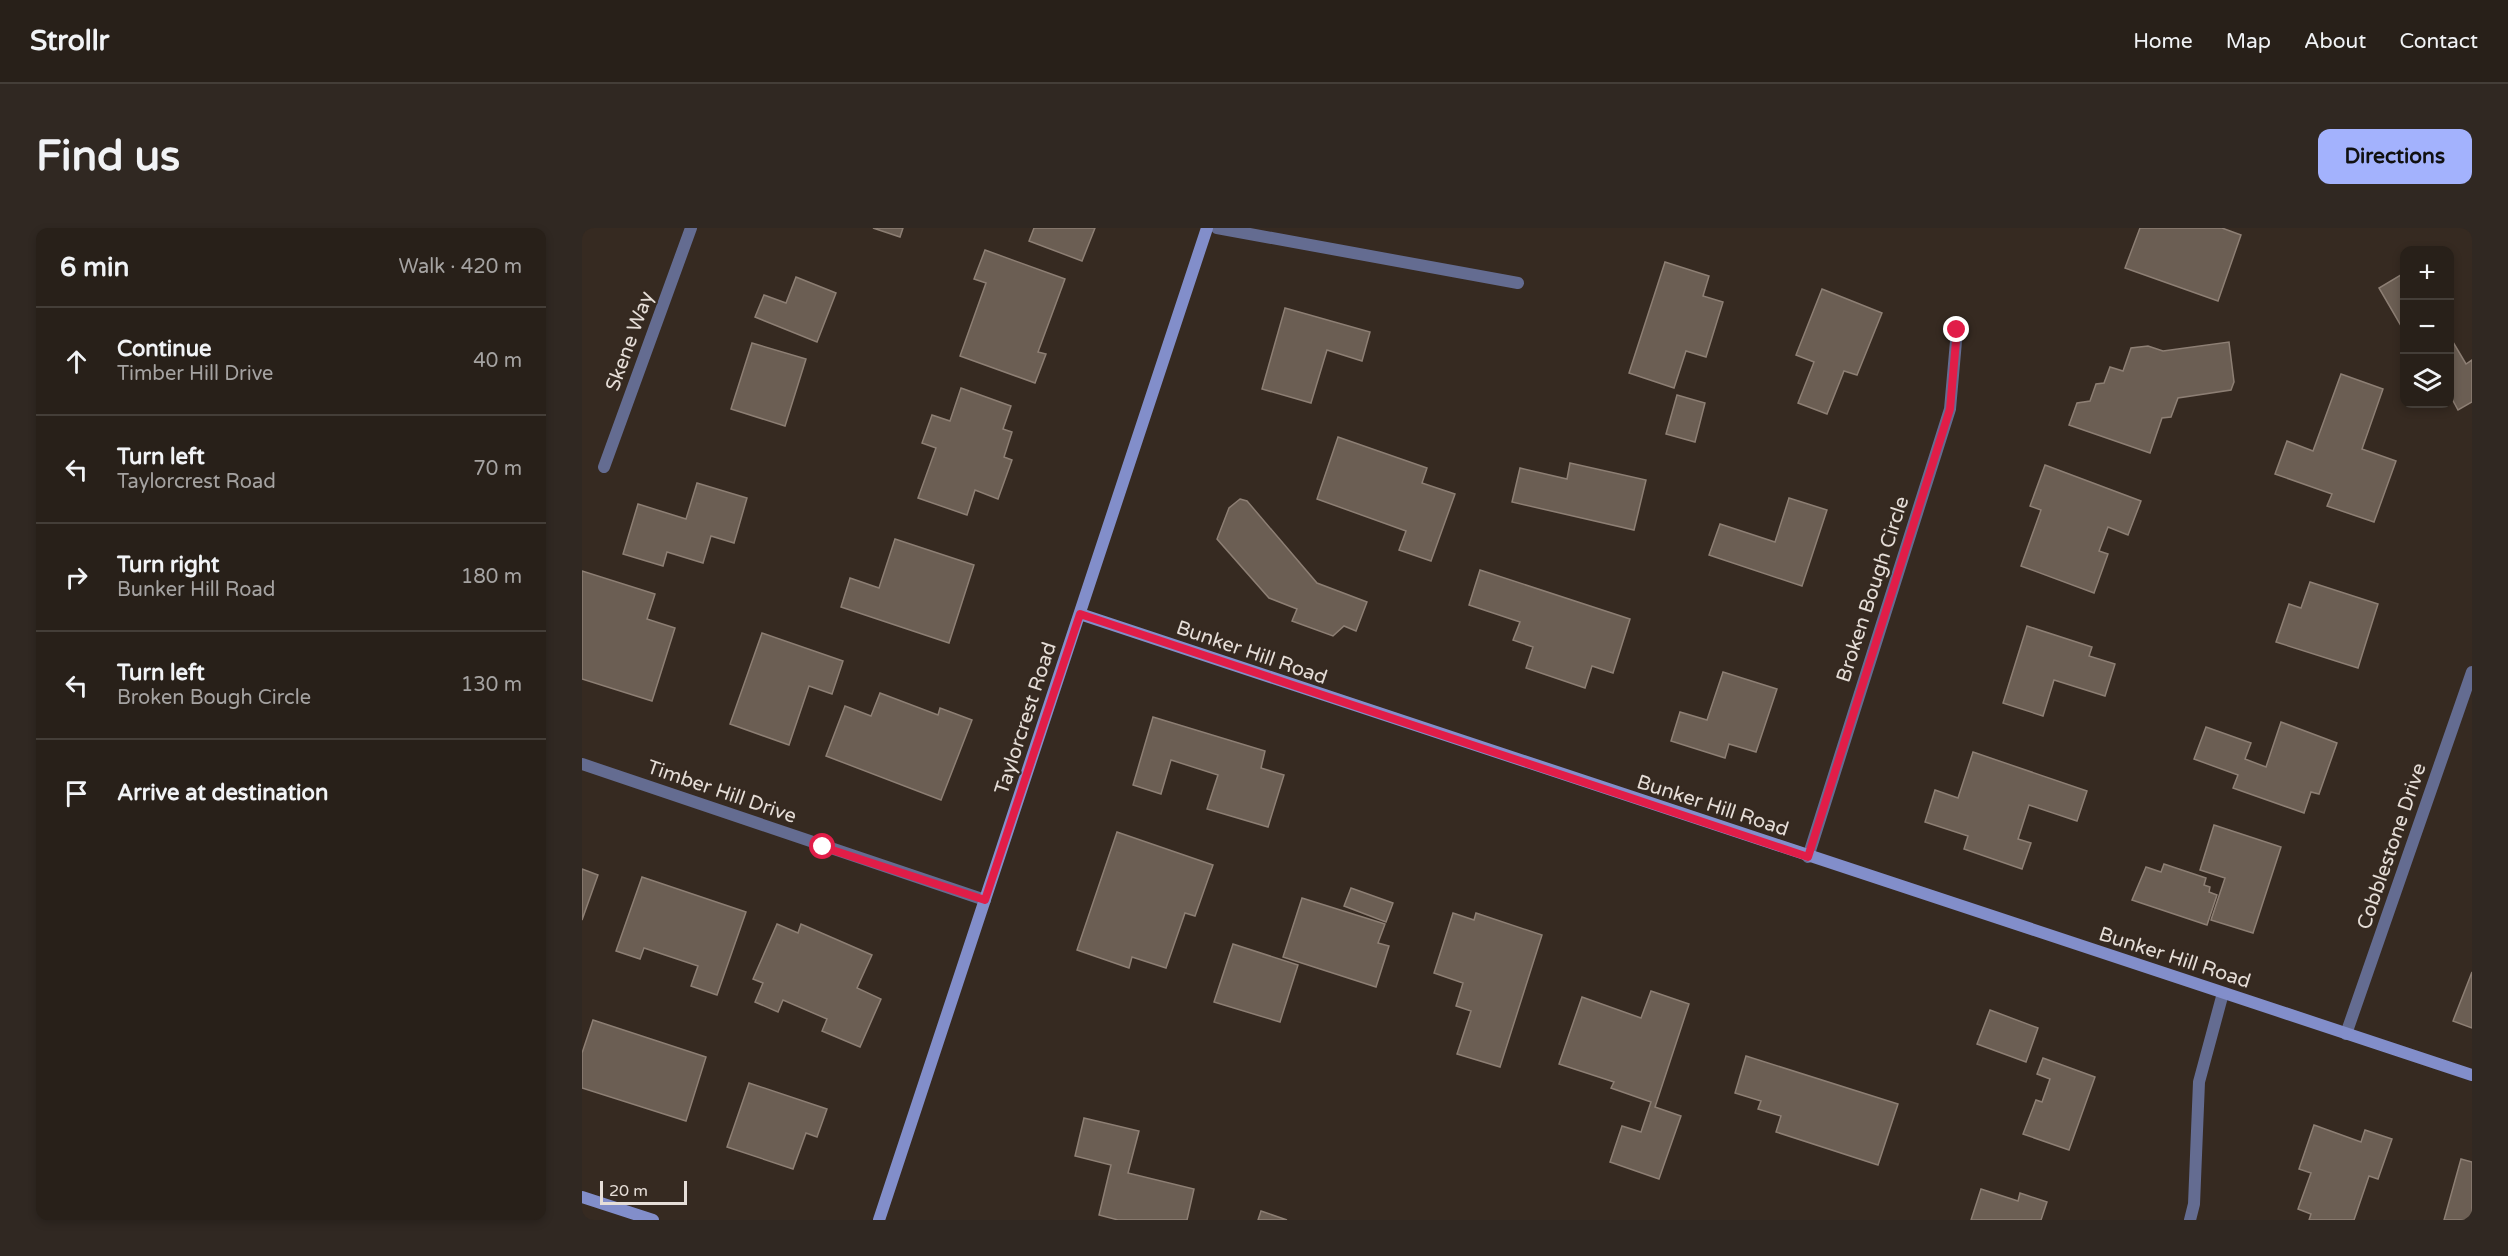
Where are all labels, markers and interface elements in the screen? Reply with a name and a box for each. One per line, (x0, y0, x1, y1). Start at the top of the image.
text: Strollr (30, 24, 109, 58)
text: Home (2133, 29, 2193, 54)
text: Map (2226, 29, 2271, 54)
text: About (2304, 29, 2366, 54)
text: Contact (2399, 29, 2478, 54)
button: Directions (2318, 129, 2472, 184)
text: Find us (36, 131, 180, 182)
map controls (2400, 246, 2454, 408)
button: + (2400, 246, 2454, 300)
text: 6 min (60, 252, 129, 283)
text: Walk · 420 m (399, 255, 522, 279)
street label: Skene Way (601, 288, 659, 394)
button: − (2400, 300, 2454, 354)
route end (1943, 316, 1969, 342)
text: Continue (117, 336, 212, 362)
icon: ahead (60, 345, 93, 378)
text: 40 m (473, 349, 522, 373)
button: layers (2400, 354, 2454, 408)
text: Timber Hill Drive (117, 362, 273, 386)
text: Turn left (117, 444, 205, 470)
icon: left (60, 453, 93, 486)
text: 70 m (473, 457, 522, 481)
text: Taylorcrest Road (117, 470, 276, 494)
street label: Broken Bough Circle (1832, 493, 1914, 685)
text: Turn right (117, 552, 219, 578)
icon: right (60, 561, 93, 594)
text: 180 m (461, 565, 522, 589)
text: Bunker Hill Road (117, 578, 275, 602)
street label: Bunker Hill Road (1173, 616, 1330, 690)
street label: Taylorcrest Road (990, 639, 1062, 798)
text: Turn left (117, 660, 205, 686)
icon: left (60, 669, 93, 702)
text: 130 m (461, 673, 522, 697)
text: Broken Bough Circle (117, 686, 311, 710)
street label: Timber Hill Drive (644, 755, 800, 829)
street label: Cobblestone Drive (2352, 760, 2432, 933)
street label: Bunker Hill Road (1634, 770, 1792, 842)
icon: arrive (60, 777, 93, 810)
text: Arrive at destination (117, 780, 328, 806)
route start (809, 833, 835, 859)
street label: Bunker Hill Road (2096, 922, 2254, 994)
scale bar (600, 1178, 687, 1206)
text: 20 m (609, 1181, 648, 1201)

